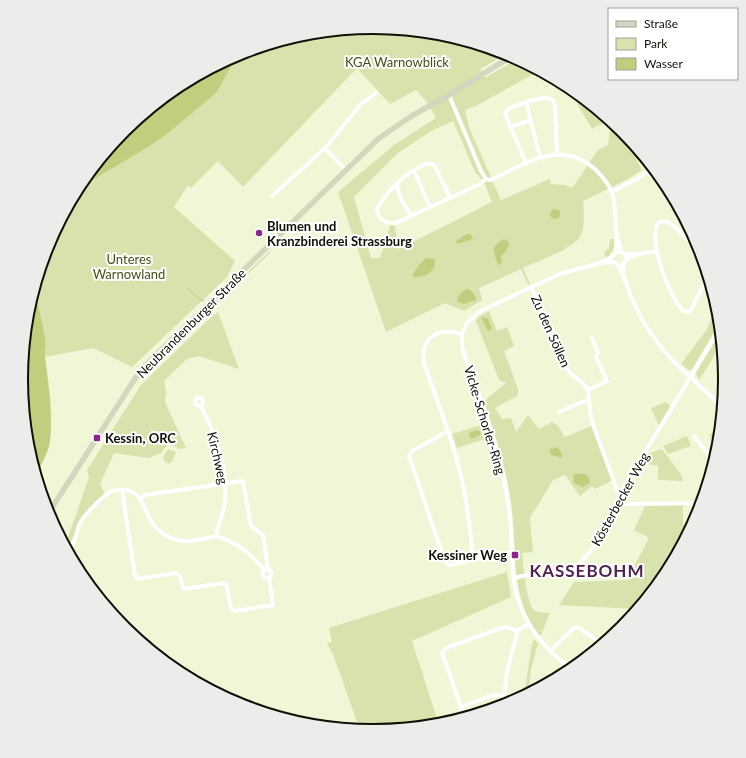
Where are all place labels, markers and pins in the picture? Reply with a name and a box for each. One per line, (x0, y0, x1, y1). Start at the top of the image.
place label: Blumen und Kranzbinderei Strassburg (267, 218, 412, 249)
marker: Blumen und Kranzbinderei Strassburg (254, 228, 264, 238)
place label: Kessin, ORC (105, 430, 176, 446)
marker: Kessin, ORC (92, 433, 102, 443)
place label: Kessiner Weg (428, 547, 507, 563)
marker: Kessiner Weg (510, 550, 520, 560)

